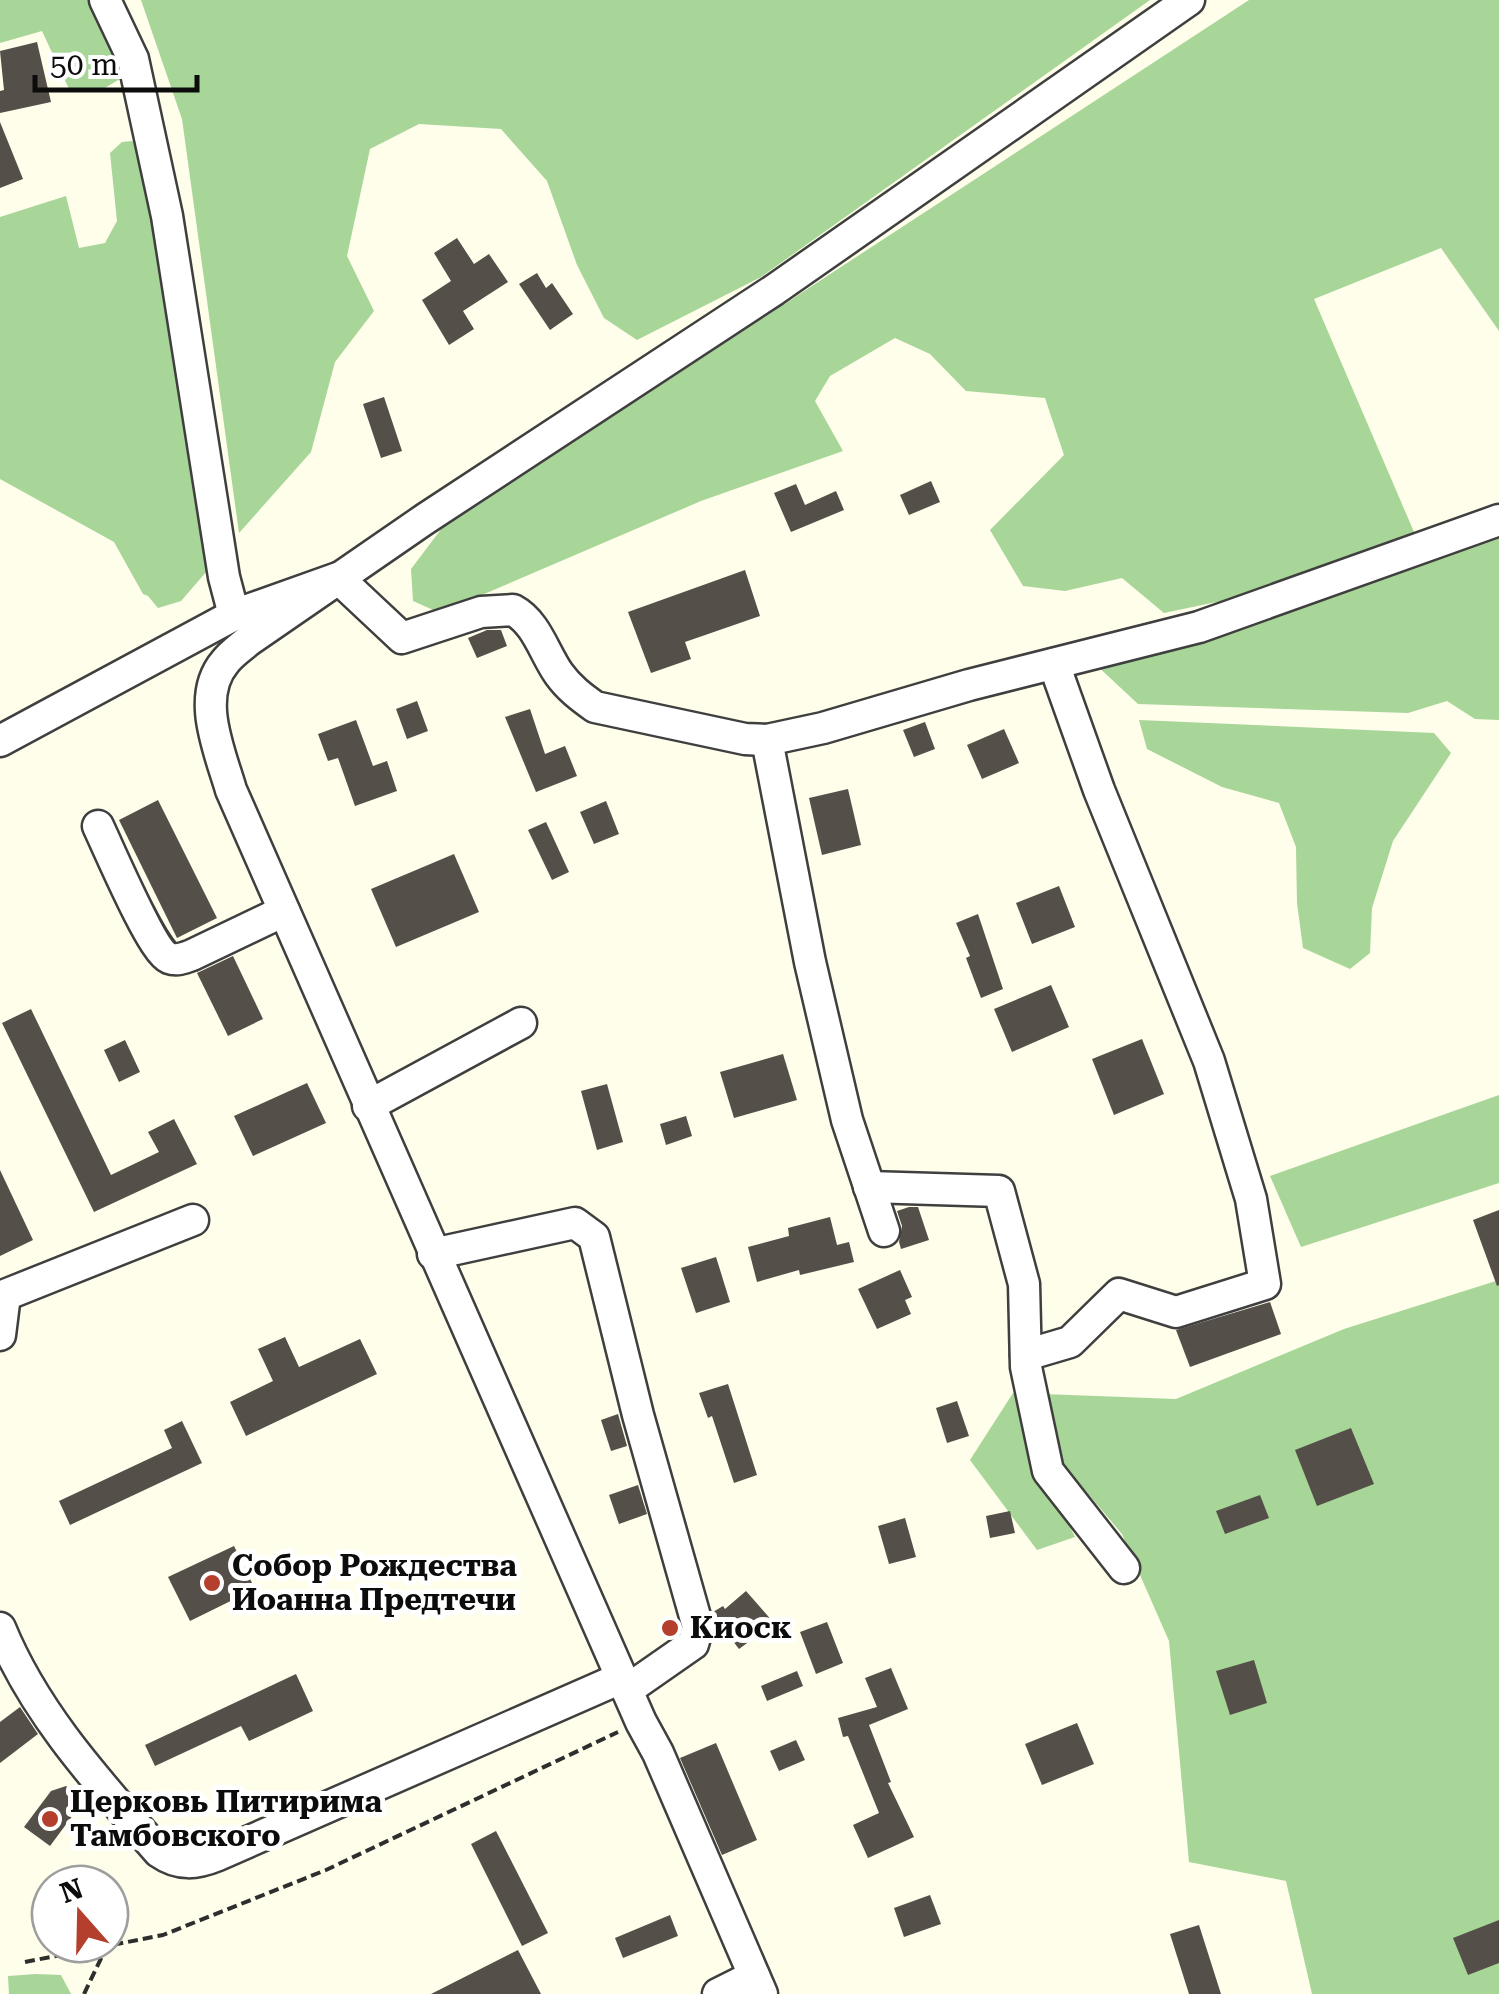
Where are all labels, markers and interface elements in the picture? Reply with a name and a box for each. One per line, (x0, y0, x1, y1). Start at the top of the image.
scale bar (35, 30, 198, 92)
text: 50 m (50, 47, 119, 82)
place label: Собор Рождества Иоанна Предтечи (232, 1548, 517, 1617)
marker: Собор Рождества Иоанна Предтечи (201, 1572, 223, 1594)
place label: Киоск (690, 1610, 792, 1645)
marker: Киоск (659, 1617, 681, 1639)
place label: Церковь Питирима Тамбовского (70, 1784, 382, 1853)
marker: Церковь Питирима Тамбовского (39, 1808, 61, 1830)
north arrow (30, 1864, 130, 1964)
text: N (56, 1872, 87, 1910)

